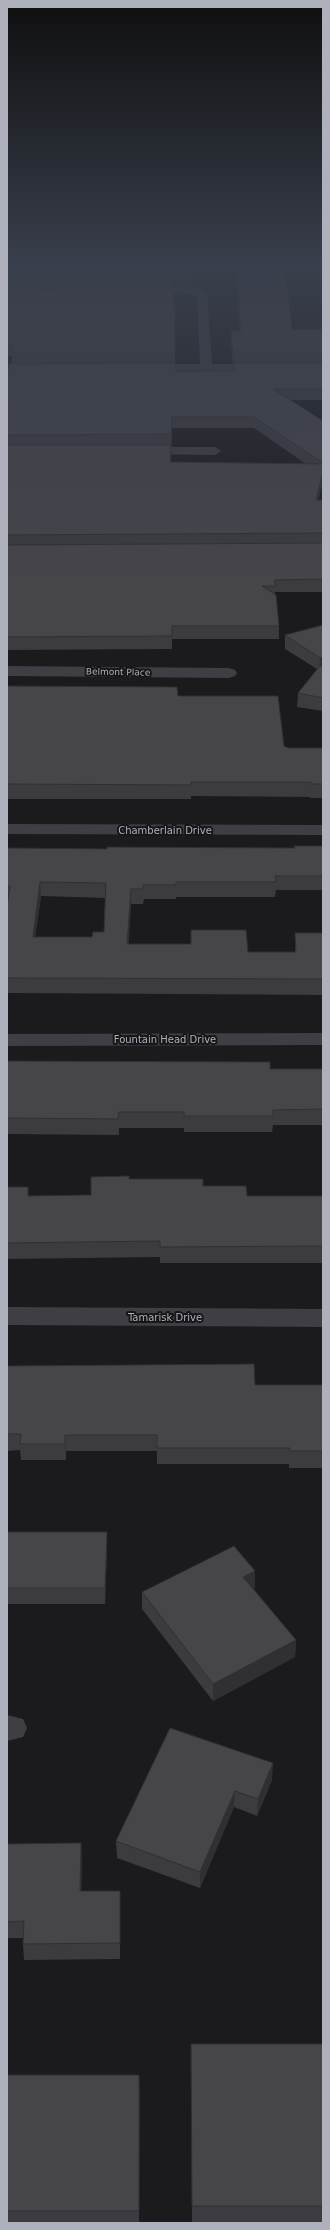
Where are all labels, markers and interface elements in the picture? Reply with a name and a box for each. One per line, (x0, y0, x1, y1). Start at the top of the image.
street label: Belmont Place (86, 666, 151, 678)
street label: Chamberlain Drive (118, 825, 212, 836)
street label: Fountain Head Drive (114, 1034, 216, 1045)
street label: Tamarisk Drive (127, 1312, 202, 1323)

